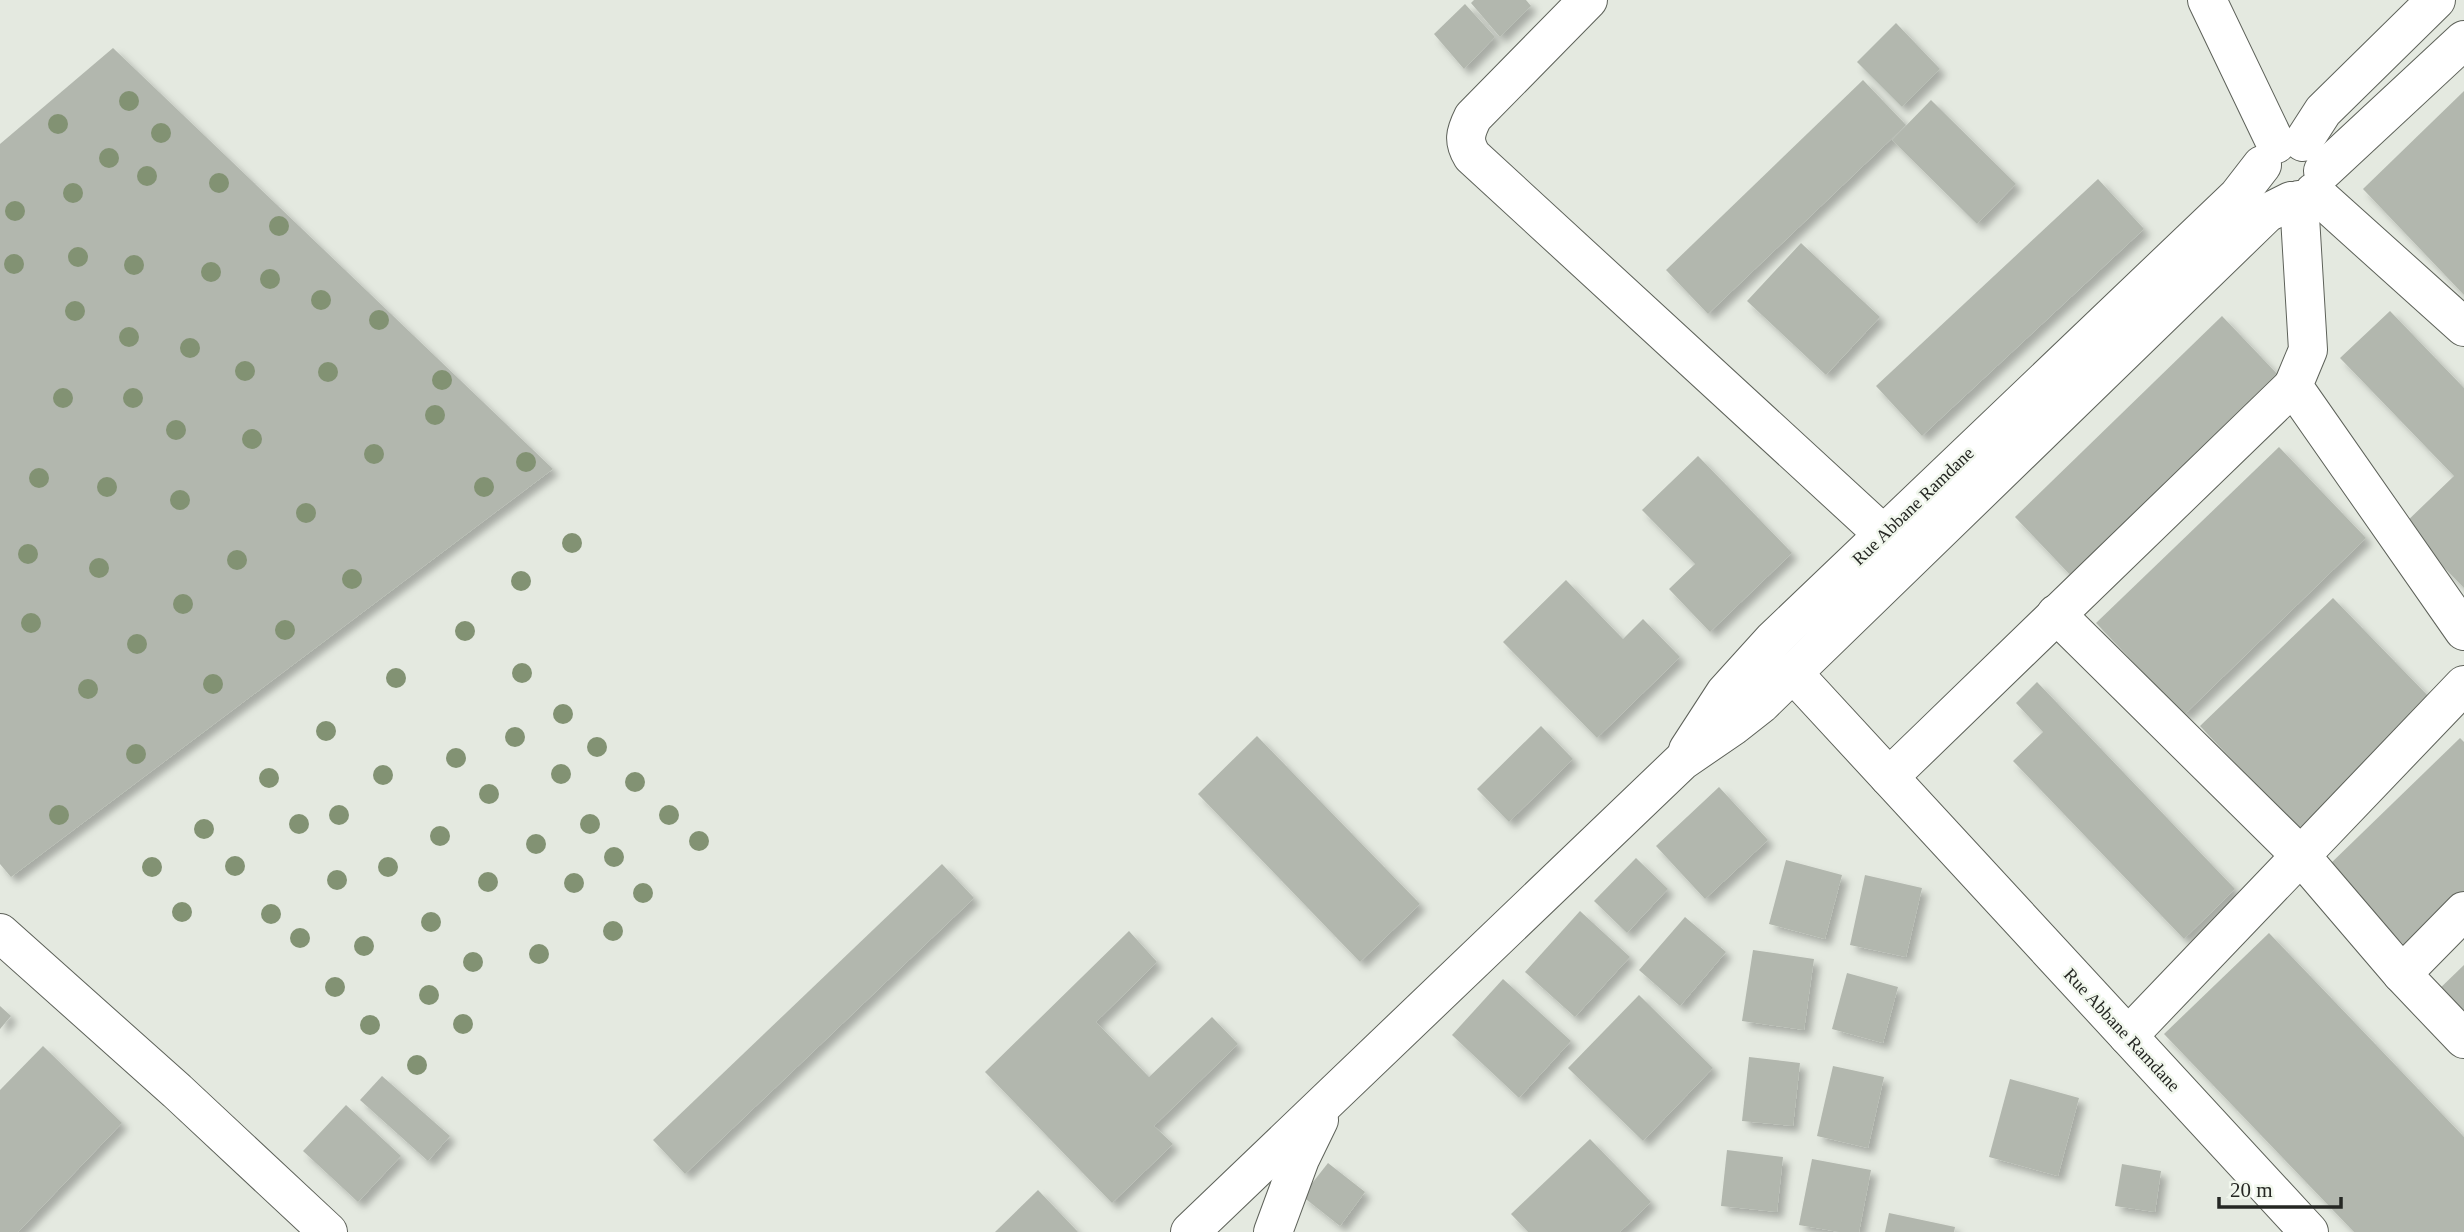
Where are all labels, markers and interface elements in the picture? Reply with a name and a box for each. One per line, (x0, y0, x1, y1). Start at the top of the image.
street label: Rue Abbane Ramdane (1848, 443, 1978, 569)
street label: Rue Abbane Ramdane (2060, 964, 2184, 1096)
scale bar (2219, 1166, 2342, 1210)
text: 20 m (2230, 1178, 2273, 1202)

